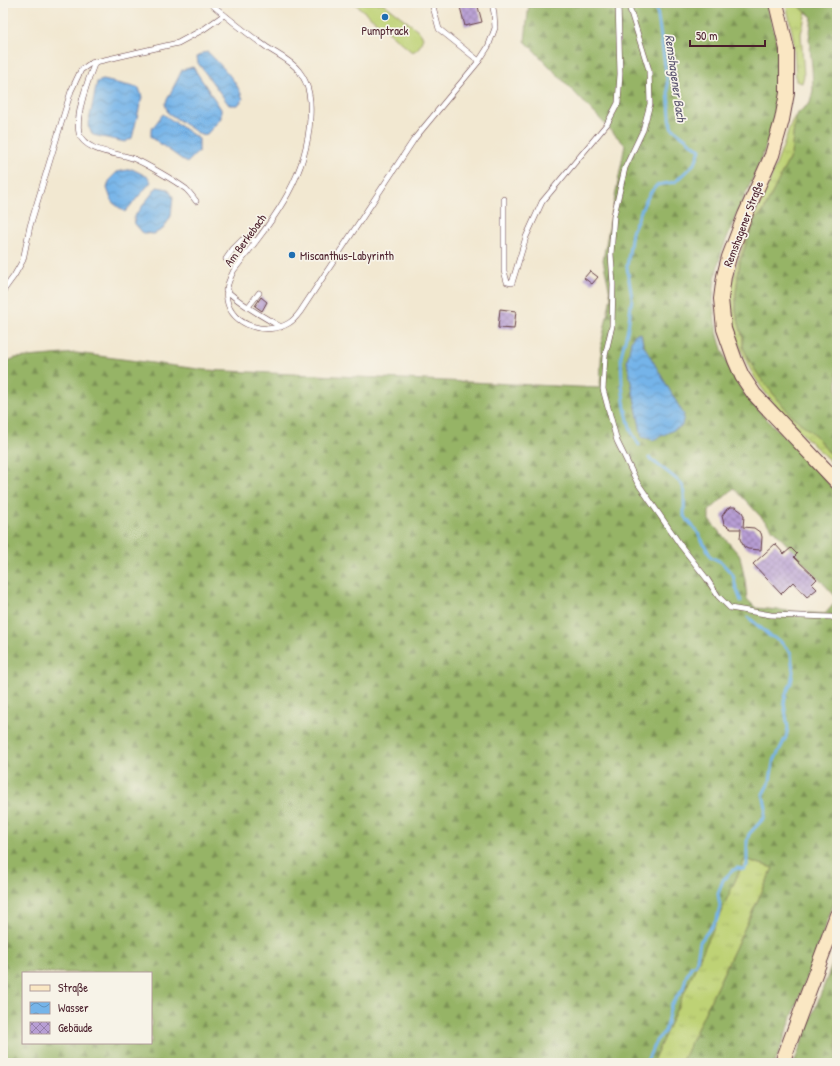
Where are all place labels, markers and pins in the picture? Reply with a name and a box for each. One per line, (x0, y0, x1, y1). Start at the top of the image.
marker: Pumptrack (380, 12, 390, 22)
place label: Pumptrack (362, 22, 408, 39)
place label: Miscanthus-Labyrinth (300, 247, 394, 264)
marker: Miscanthus-Labyrinth (287, 250, 297, 260)

